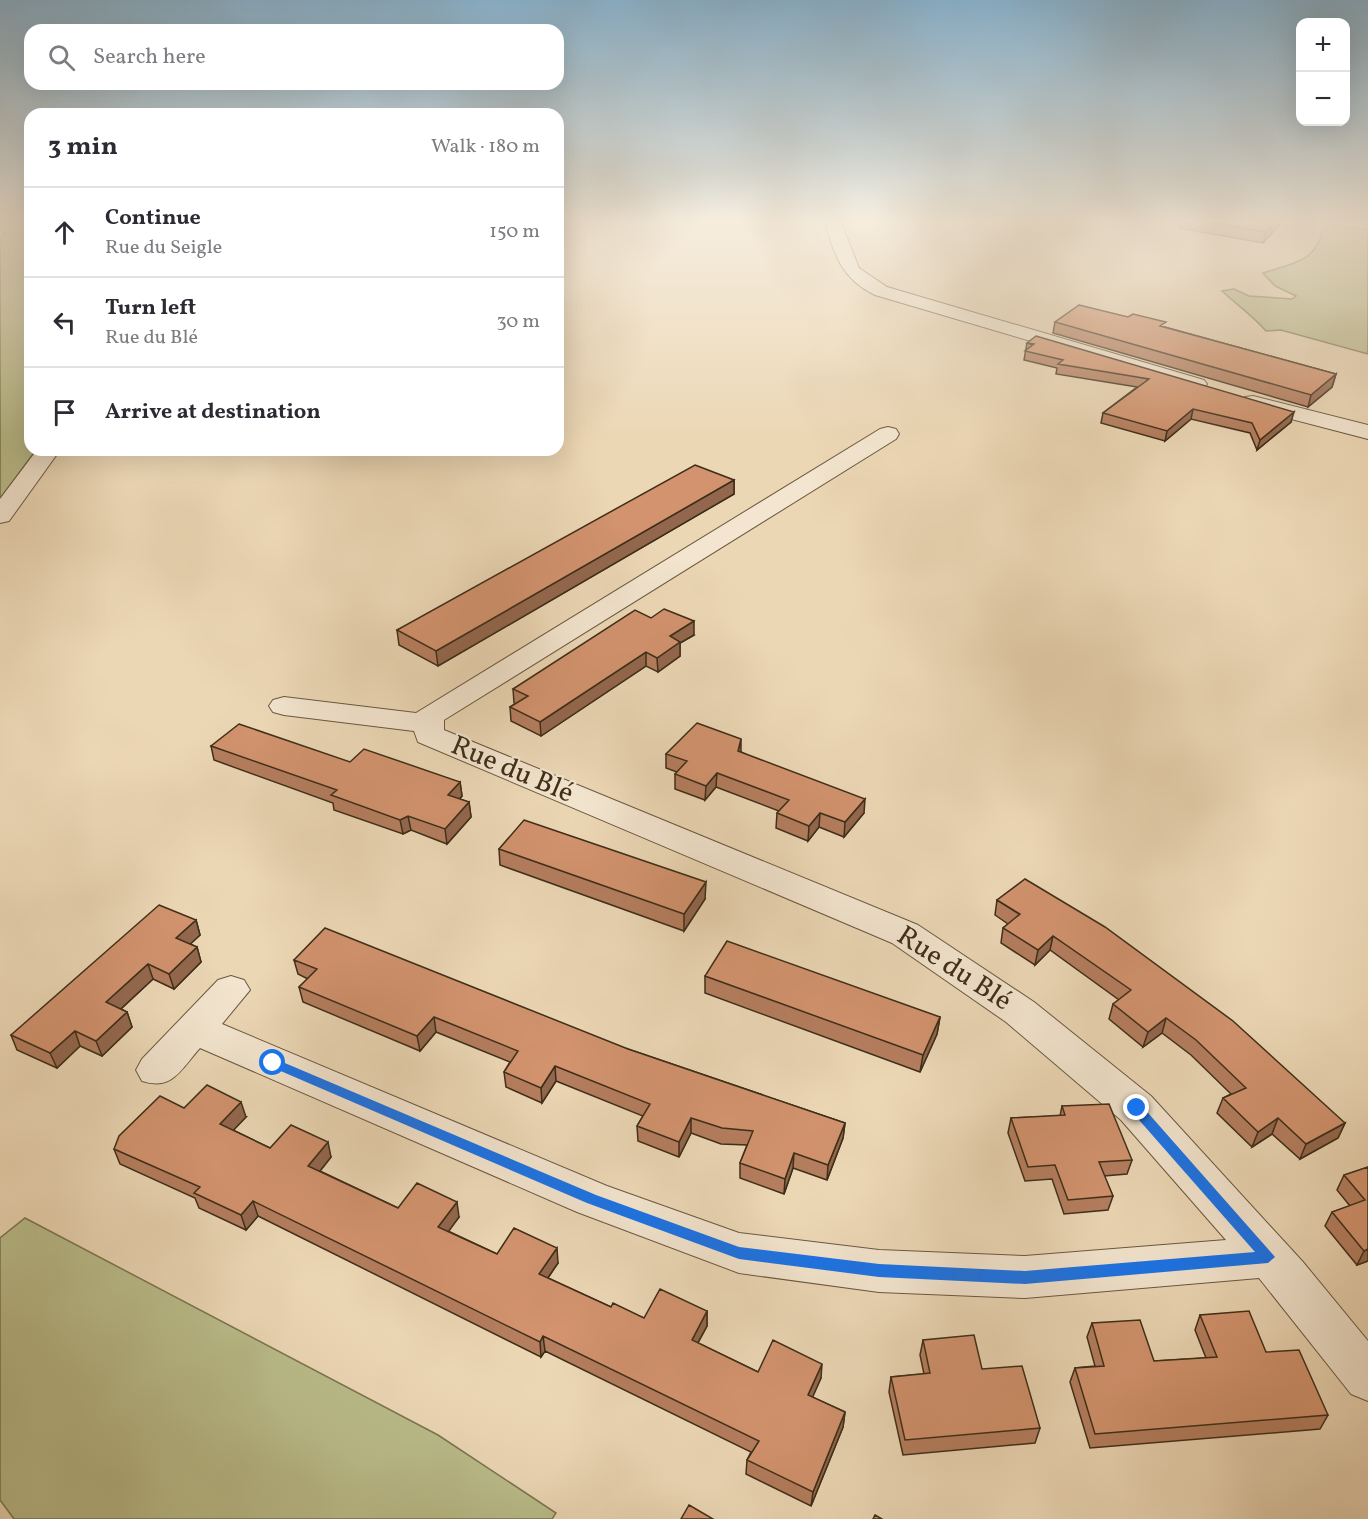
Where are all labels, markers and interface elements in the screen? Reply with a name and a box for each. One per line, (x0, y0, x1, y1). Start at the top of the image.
map controls (1296, 18, 1350, 126)
button: + (1296, 18, 1350, 72)
search box (24, 24, 564, 90)
icon: search (45, 41, 78, 74)
text: Search here (93, 42, 206, 73)
button: − (1296, 72, 1350, 126)
text: 3 min (48, 129, 118, 165)
text: Walk · 180 m (431, 133, 540, 161)
text: Continue (105, 203, 201, 234)
icon: ahead (48, 216, 81, 249)
text: 150 m (489, 218, 540, 246)
text: Rue du Seigle (105, 234, 222, 262)
text: Turn left (105, 293, 196, 324)
icon: left (48, 306, 81, 339)
text: 30 m (496, 308, 540, 336)
text: Rue du Blé (105, 324, 198, 352)
icon: arrive (48, 396, 81, 429)
text: Arrive at destination (105, 397, 321, 428)
street label: Rue du Blé (445, 727, 579, 813)
street label: Rue du Blé (889, 917, 1019, 1021)
route start (259, 1049, 285, 1075)
route end (1123, 1094, 1149, 1120)

